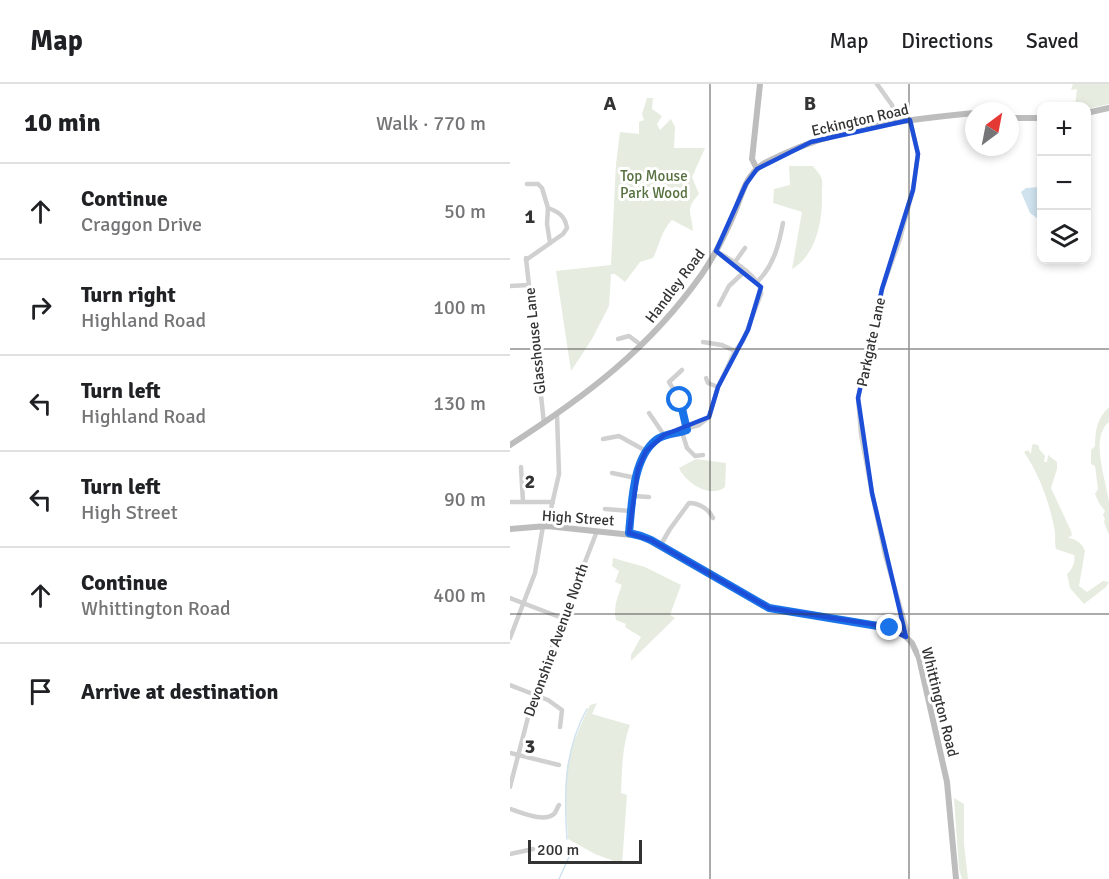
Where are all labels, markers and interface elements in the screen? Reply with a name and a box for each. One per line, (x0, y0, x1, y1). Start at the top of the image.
text: Map (30, 24, 83, 58)
text: Map (830, 28, 868, 54)
text: Directions (901, 28, 993, 54)
text: Saved (1026, 28, 1079, 54)
text: A (604, 91, 617, 116)
text: B (804, 91, 816, 116)
street label: Eckington Road (810, 100, 911, 140)
north arrow (965, 102, 1019, 156)
map controls (1037, 102, 1091, 264)
button: + (1037, 102, 1091, 156)
text: 10 min (24, 107, 101, 139)
text: Walk · 770 m (376, 111, 486, 136)
button: − (1037, 156, 1091, 210)
park label: Top Mouse Park Wood (620, 167, 688, 202)
text: Continue (81, 185, 168, 212)
icon: ahead (24, 195, 57, 228)
text: 50 m (444, 199, 486, 224)
text: 1 (525, 204, 536, 229)
button: layers (1037, 210, 1091, 264)
text: Craggon Drive (81, 212, 202, 237)
street label: Handley Road (641, 245, 709, 326)
text: Turn right (81, 281, 176, 308)
street label: Glasshouse Lane (520, 287, 550, 395)
icon: right (24, 291, 57, 324)
text: 100 m (433, 295, 486, 320)
street label: Parkgate Lane (853, 296, 889, 388)
text: Highland Road (81, 308, 206, 333)
text: Turn left (81, 377, 161, 404)
route start (666, 386, 692, 412)
icon: left (24, 387, 57, 420)
text: 130 m (433, 391, 486, 416)
text: Highland Road (81, 404, 206, 429)
text: 2 (525, 469, 535, 494)
text: Turn left (81, 473, 161, 500)
icon: left (24, 483, 57, 516)
text: 90 m (444, 487, 486, 512)
text: High Street (81, 500, 178, 525)
street label: High Street (541, 506, 615, 530)
street label: Devonshire Avenue North (520, 561, 592, 719)
text: Continue (81, 569, 168, 596)
icon: ahead (24, 579, 57, 612)
text: 400 m (433, 583, 486, 608)
text: Whittington Road (81, 596, 231, 621)
route end (876, 614, 902, 640)
street label: Whittington Road (918, 645, 962, 759)
icon: arrive (24, 675, 57, 708)
text: Arrive at destination (81, 678, 278, 705)
text: 3 (525, 734, 535, 759)
scale bar (528, 837, 642, 864)
text: 200 m (537, 840, 579, 860)

